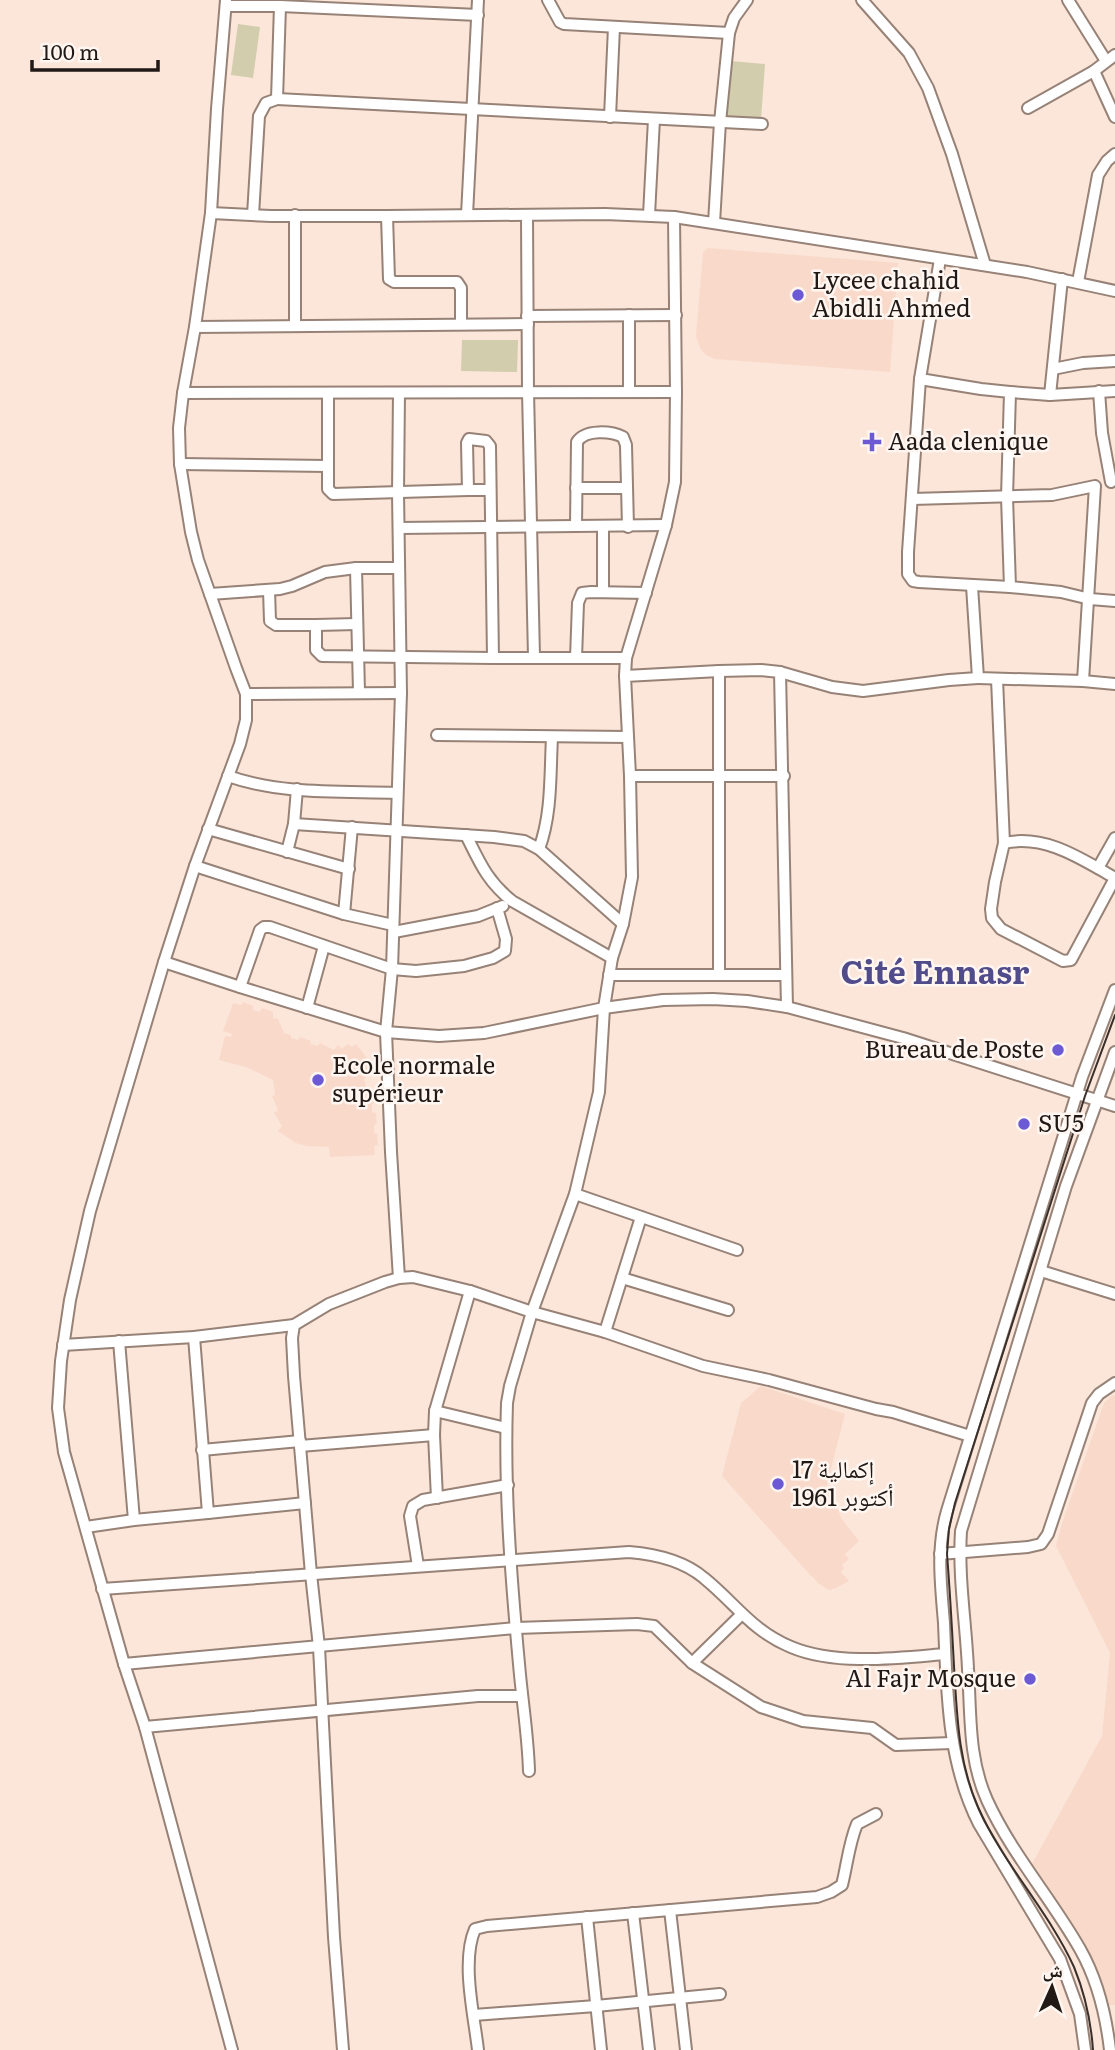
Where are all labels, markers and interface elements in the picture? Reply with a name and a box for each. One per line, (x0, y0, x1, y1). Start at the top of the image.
scale bar (32, 28, 158, 72)
text: 100 m (42, 35, 99, 66)
place label: Lycee chahid Abidli Ahmed (812, 261, 971, 324)
marker: Lycee chahid Abidli Ahmed (790, 287, 806, 303)
place label: Aada clenique (888, 422, 1048, 457)
marker: Aada clenique (862, 432, 882, 452)
district label: Cité Ennasr (841, 946, 1030, 994)
place label: Bureau de Poste (865, 1030, 1044, 1065)
marker: Bureau de Poste (1050, 1042, 1066, 1058)
place label: Ecole normale supérieur (332, 1046, 495, 1109)
marker: Ecole normale supérieur (310, 1072, 326, 1088)
place label: SU5 (1038, 1104, 1084, 1139)
marker: SU5 (1016, 1116, 1032, 1132)
place label: إكمالية 17 أكتوبر 1961 (792, 1450, 894, 1513)
marker: إكمالية 17 أكتوبر 1961 (770, 1476, 786, 1492)
place label: Al Fajr Mosque (846, 1659, 1016, 1694)
marker: Al Fajr Mosque (1022, 1671, 1038, 1687)
north arrow (1017, 1952, 1087, 2022)
text: ش (1042, 1955, 1064, 1984)

